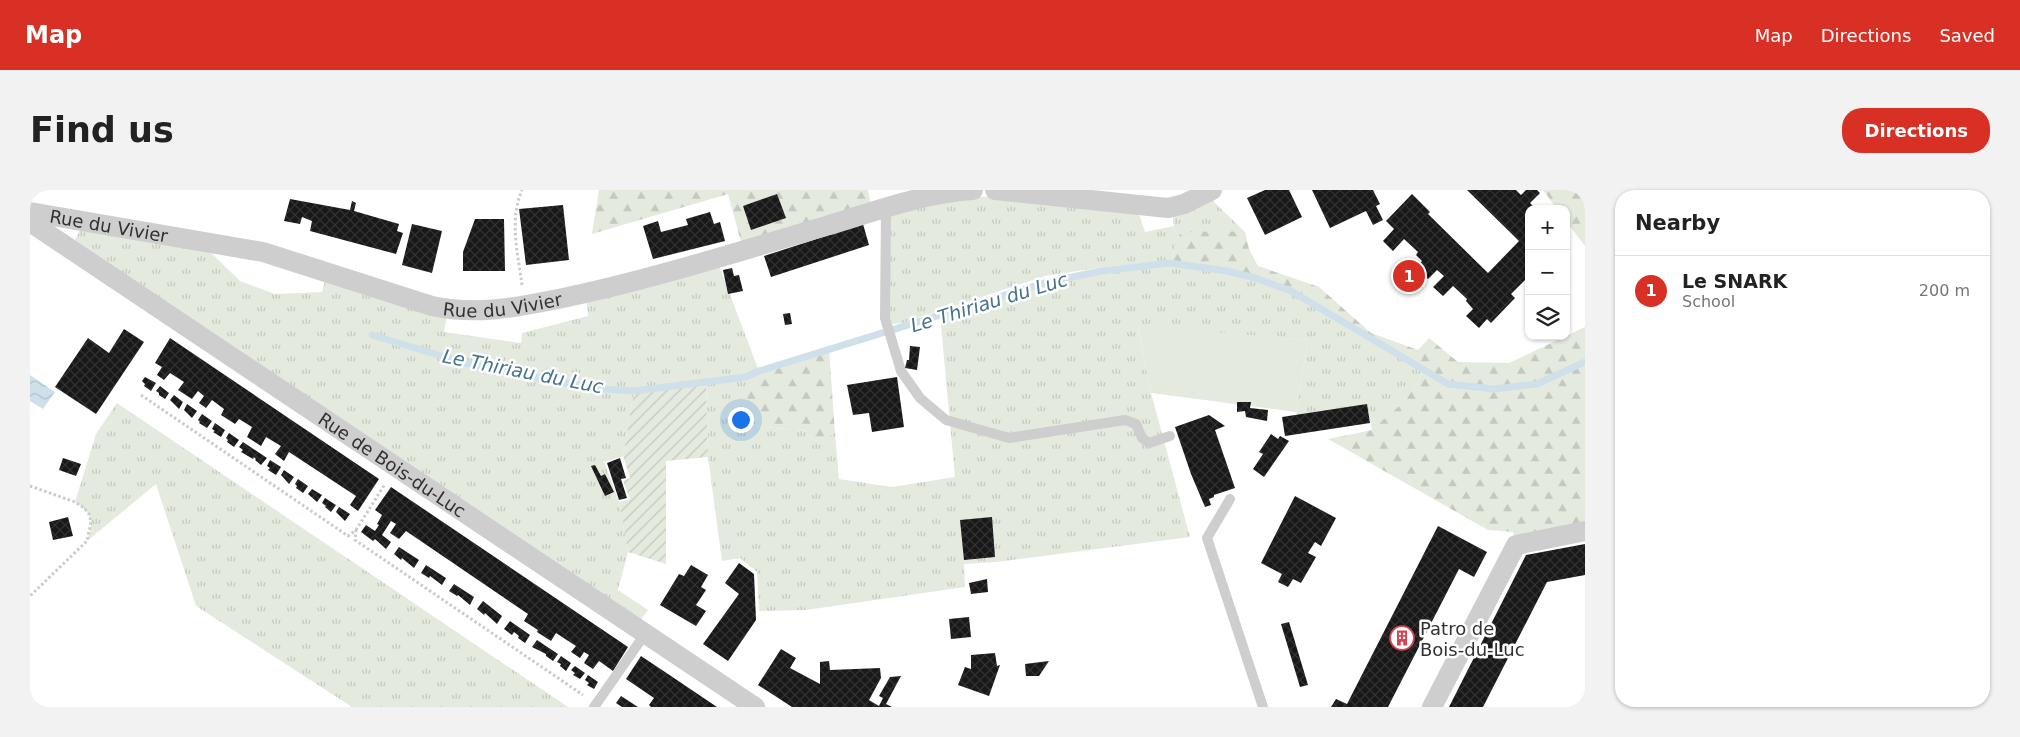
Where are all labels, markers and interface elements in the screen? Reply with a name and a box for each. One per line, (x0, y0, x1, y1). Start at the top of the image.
text: Map (25, 21, 82, 49)
text: Map (1755, 25, 1793, 46)
text: Directions (1821, 25, 1911, 46)
text: Saved (1939, 25, 1995, 46)
button: Directions (1842, 108, 1990, 153)
text: Find us (30, 110, 174, 150)
street label: Rue du Vivier (48, 205, 170, 246)
map controls (1525, 205, 1570, 340)
button: + (1525, 205, 1570, 250)
text: Nearby (1635, 211, 1720, 235)
button: − (1525, 250, 1570, 295)
pin: 1 (1393, 257, 1425, 295)
water label: Le Thiriau du Luc (908, 267, 1071, 336)
text: Le SNARK (1682, 270, 1787, 292)
text: 1 (1645, 281, 1657, 300)
text: 200 m (1919, 281, 1970, 300)
street label: Rue du Vivier (442, 288, 564, 321)
text: School (1682, 292, 1735, 311)
button: layers (1525, 295, 1570, 340)
water label: Le Thiriau du Luc (441, 345, 606, 397)
your location (728, 407, 754, 433)
street label: Rue de Bois-du-Luc (315, 408, 470, 521)
place label: Patro de Bois-du-Luc (1420, 618, 1525, 660)
building icon: Patro de Bois-du-Luc (1389, 625, 1415, 651)

